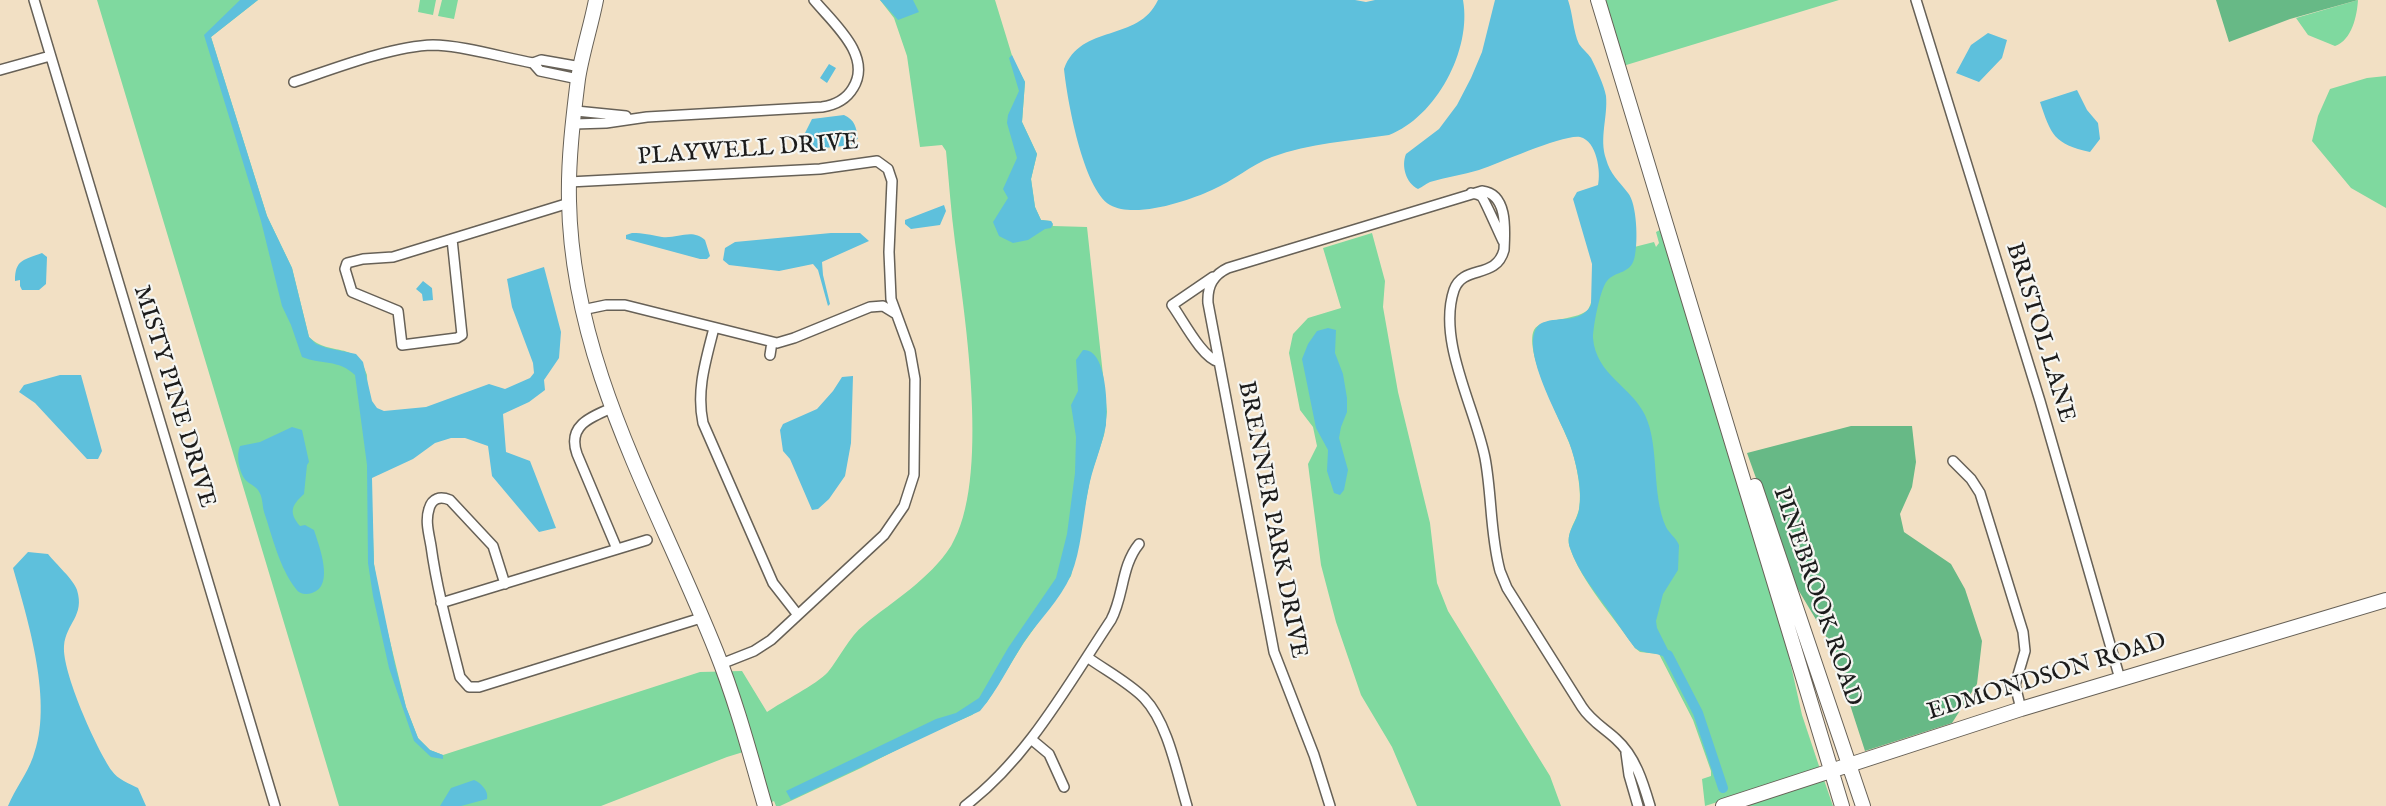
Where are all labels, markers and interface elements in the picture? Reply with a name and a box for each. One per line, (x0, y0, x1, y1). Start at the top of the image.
street label: PLAYWELL DRIVE (636, 129, 860, 173)
street label: BRISTOL LANE (1998, 240, 2080, 426)
street label: MISTY PINE DRIVE (125, 282, 221, 512)
street label: BRENNER PARK DRIVE (1230, 379, 1312, 661)
street label: PINEBROOK ROAD (1765, 484, 1867, 710)
street label: EDMONDSON ROAD (1924, 628, 2170, 728)

